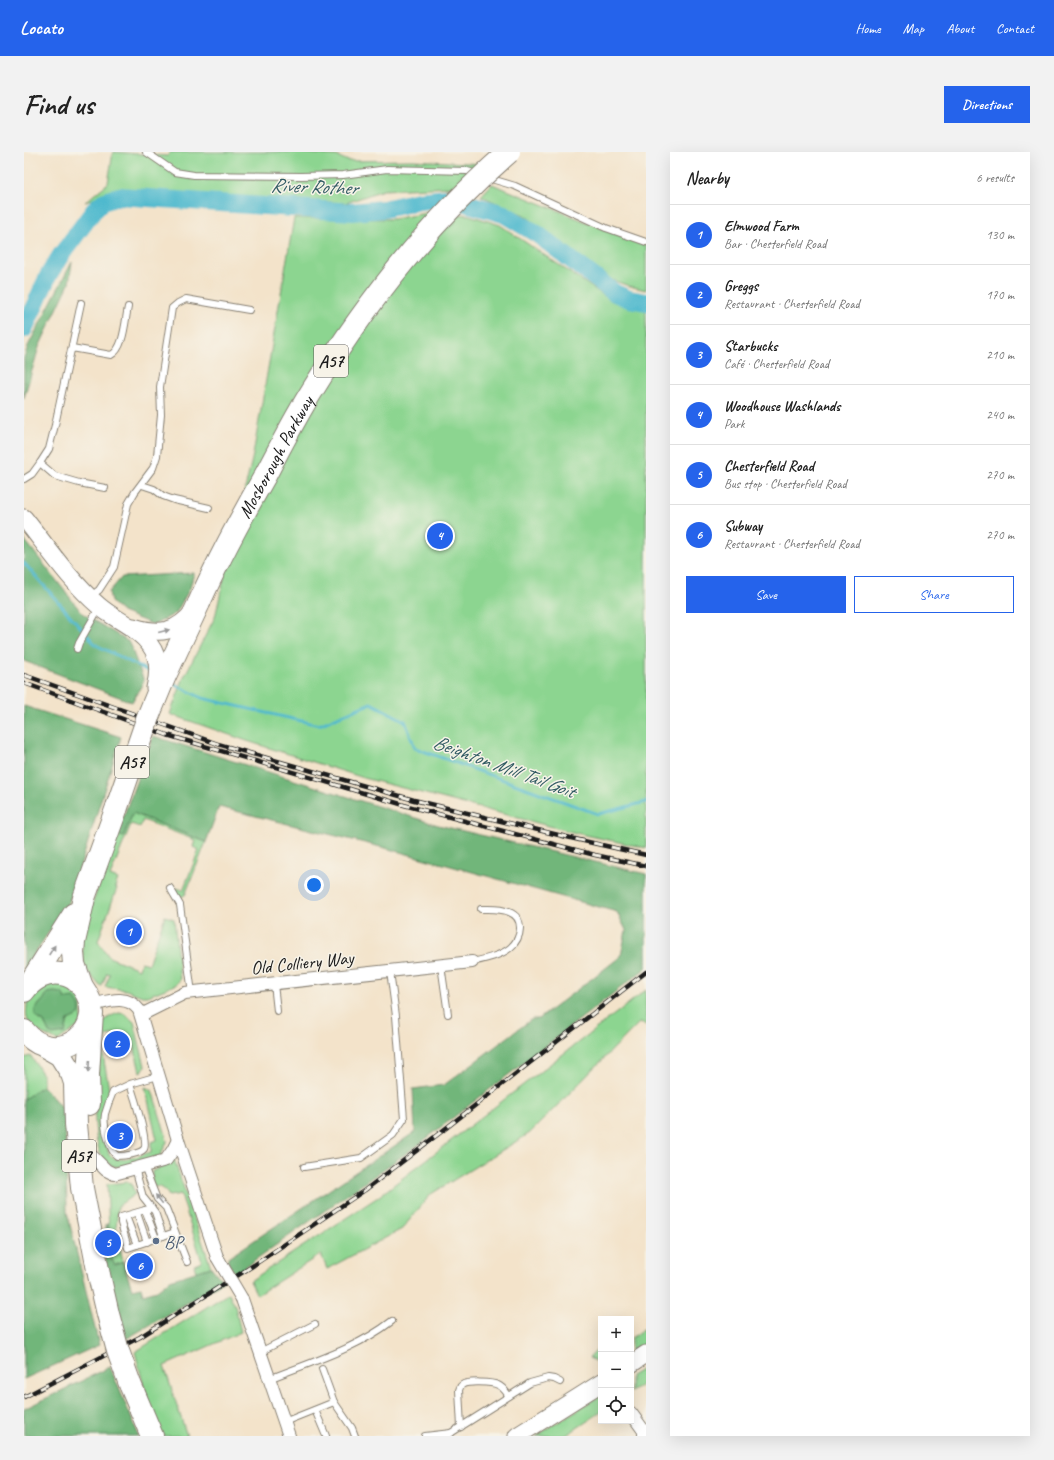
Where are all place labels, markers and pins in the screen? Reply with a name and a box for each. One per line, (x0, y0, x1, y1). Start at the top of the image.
pin: 4 (427, 521, 453, 551)
pin: 1 (116, 917, 142, 947)
pin: 2 (104, 1029, 130, 1059)
pin: 3 (107, 1121, 133, 1151)
pin: 5 (95, 1228, 121, 1258)
place label: BP (164, 1230, 185, 1254)
marker: BP (151, 1236, 161, 1246)
pin: 6 (127, 1251, 153, 1281)

